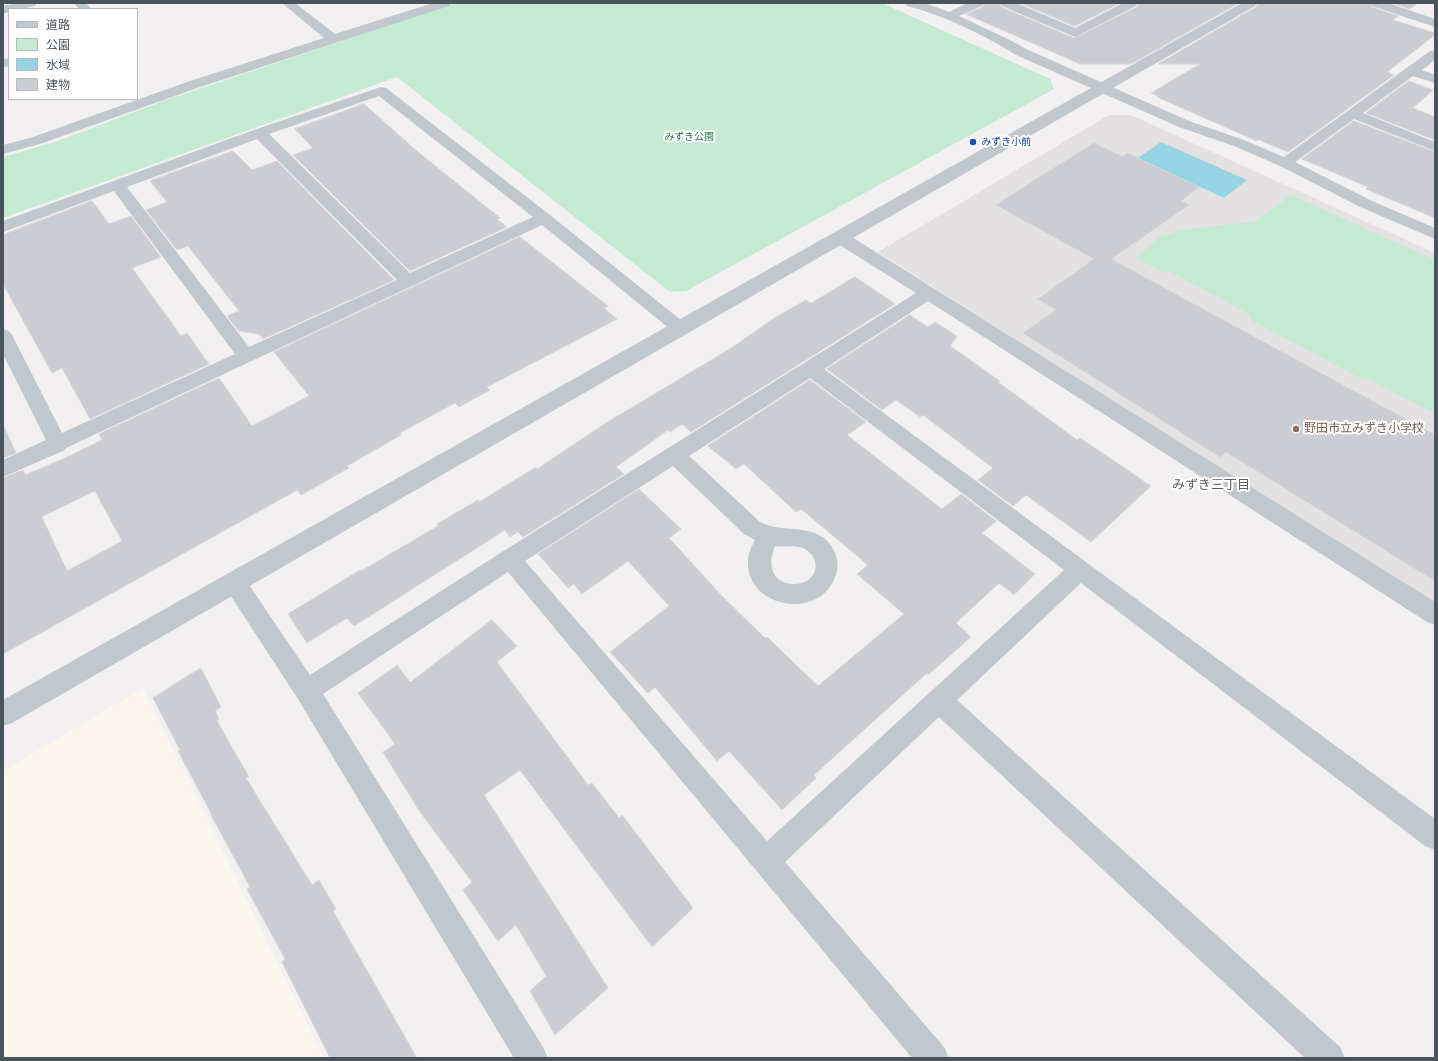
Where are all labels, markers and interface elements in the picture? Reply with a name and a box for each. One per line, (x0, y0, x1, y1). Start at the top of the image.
legend (8, 8, 138, 100)
text: 道路 (46, 16, 70, 33)
text: 公園 (46, 36, 70, 53)
text: 水域 (46, 56, 70, 73)
text: 建物 (46, 76, 70, 93)
park label: みずき公園 (664, 131, 714, 143)
place label: みずき小前 (981, 136, 1031, 148)
marker: みずき小前 (968, 137, 978, 147)
place label: 野田市立みずき小学校 (1304, 422, 1424, 436)
marker: 野田市立みずき小学校 (1291, 424, 1301, 434)
district label: みずき三丁目 (1172, 477, 1250, 493)

